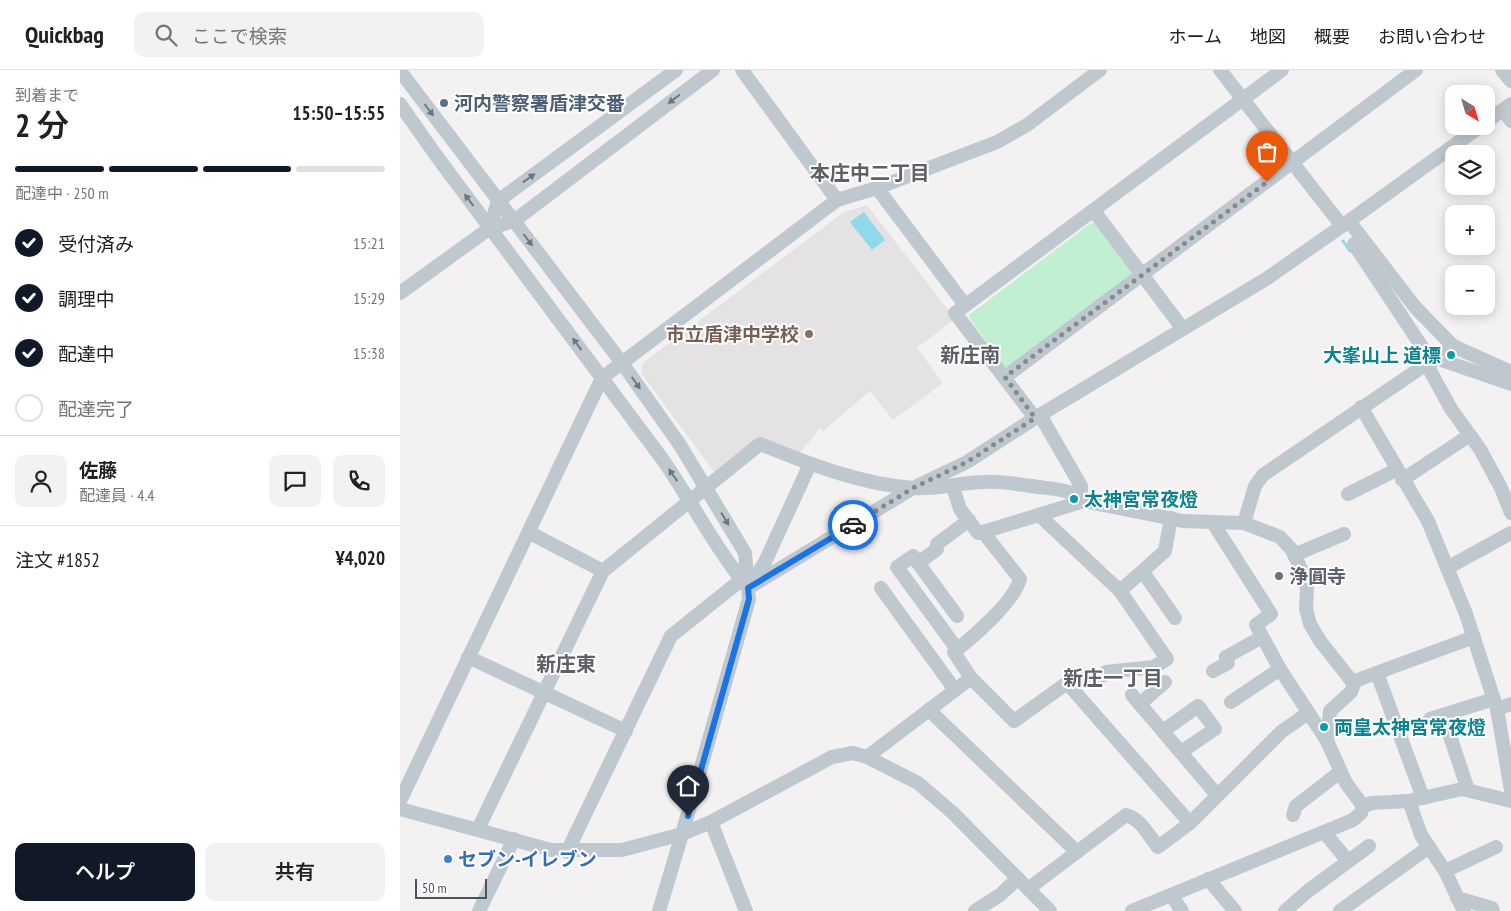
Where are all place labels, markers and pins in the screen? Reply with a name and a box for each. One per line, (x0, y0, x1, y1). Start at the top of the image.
place label: 河内警察署盾津交番 (454, 91, 625, 115)
marker: 河内警察署盾津交番 (438, 97, 450, 109)
pin (1246, 131, 1288, 182)
place label: 市立盾津中学校 (666, 322, 799, 346)
marker: 市立盾津中学校 (803, 328, 815, 340)
place label: 大峯山上 道標 (1323, 343, 1441, 367)
marker: 大峯山上 道標 (1445, 349, 1457, 361)
place label: 太神宮常夜燈 (1084, 487, 1198, 511)
marker: 太神宮常夜燈 (1068, 493, 1080, 505)
place label: 浄圓寺 (1289, 564, 1346, 588)
marker: 浄圓寺 (1273, 570, 1285, 582)
place label: 両皇太神宮常夜燈 (1334, 715, 1486, 739)
marker: 両皇太神宮常夜燈 (1318, 721, 1330, 733)
pin (667, 765, 709, 816)
place label: セブン-イレブン (458, 847, 597, 871)
marker: セブン-イレブン (442, 853, 454, 865)

